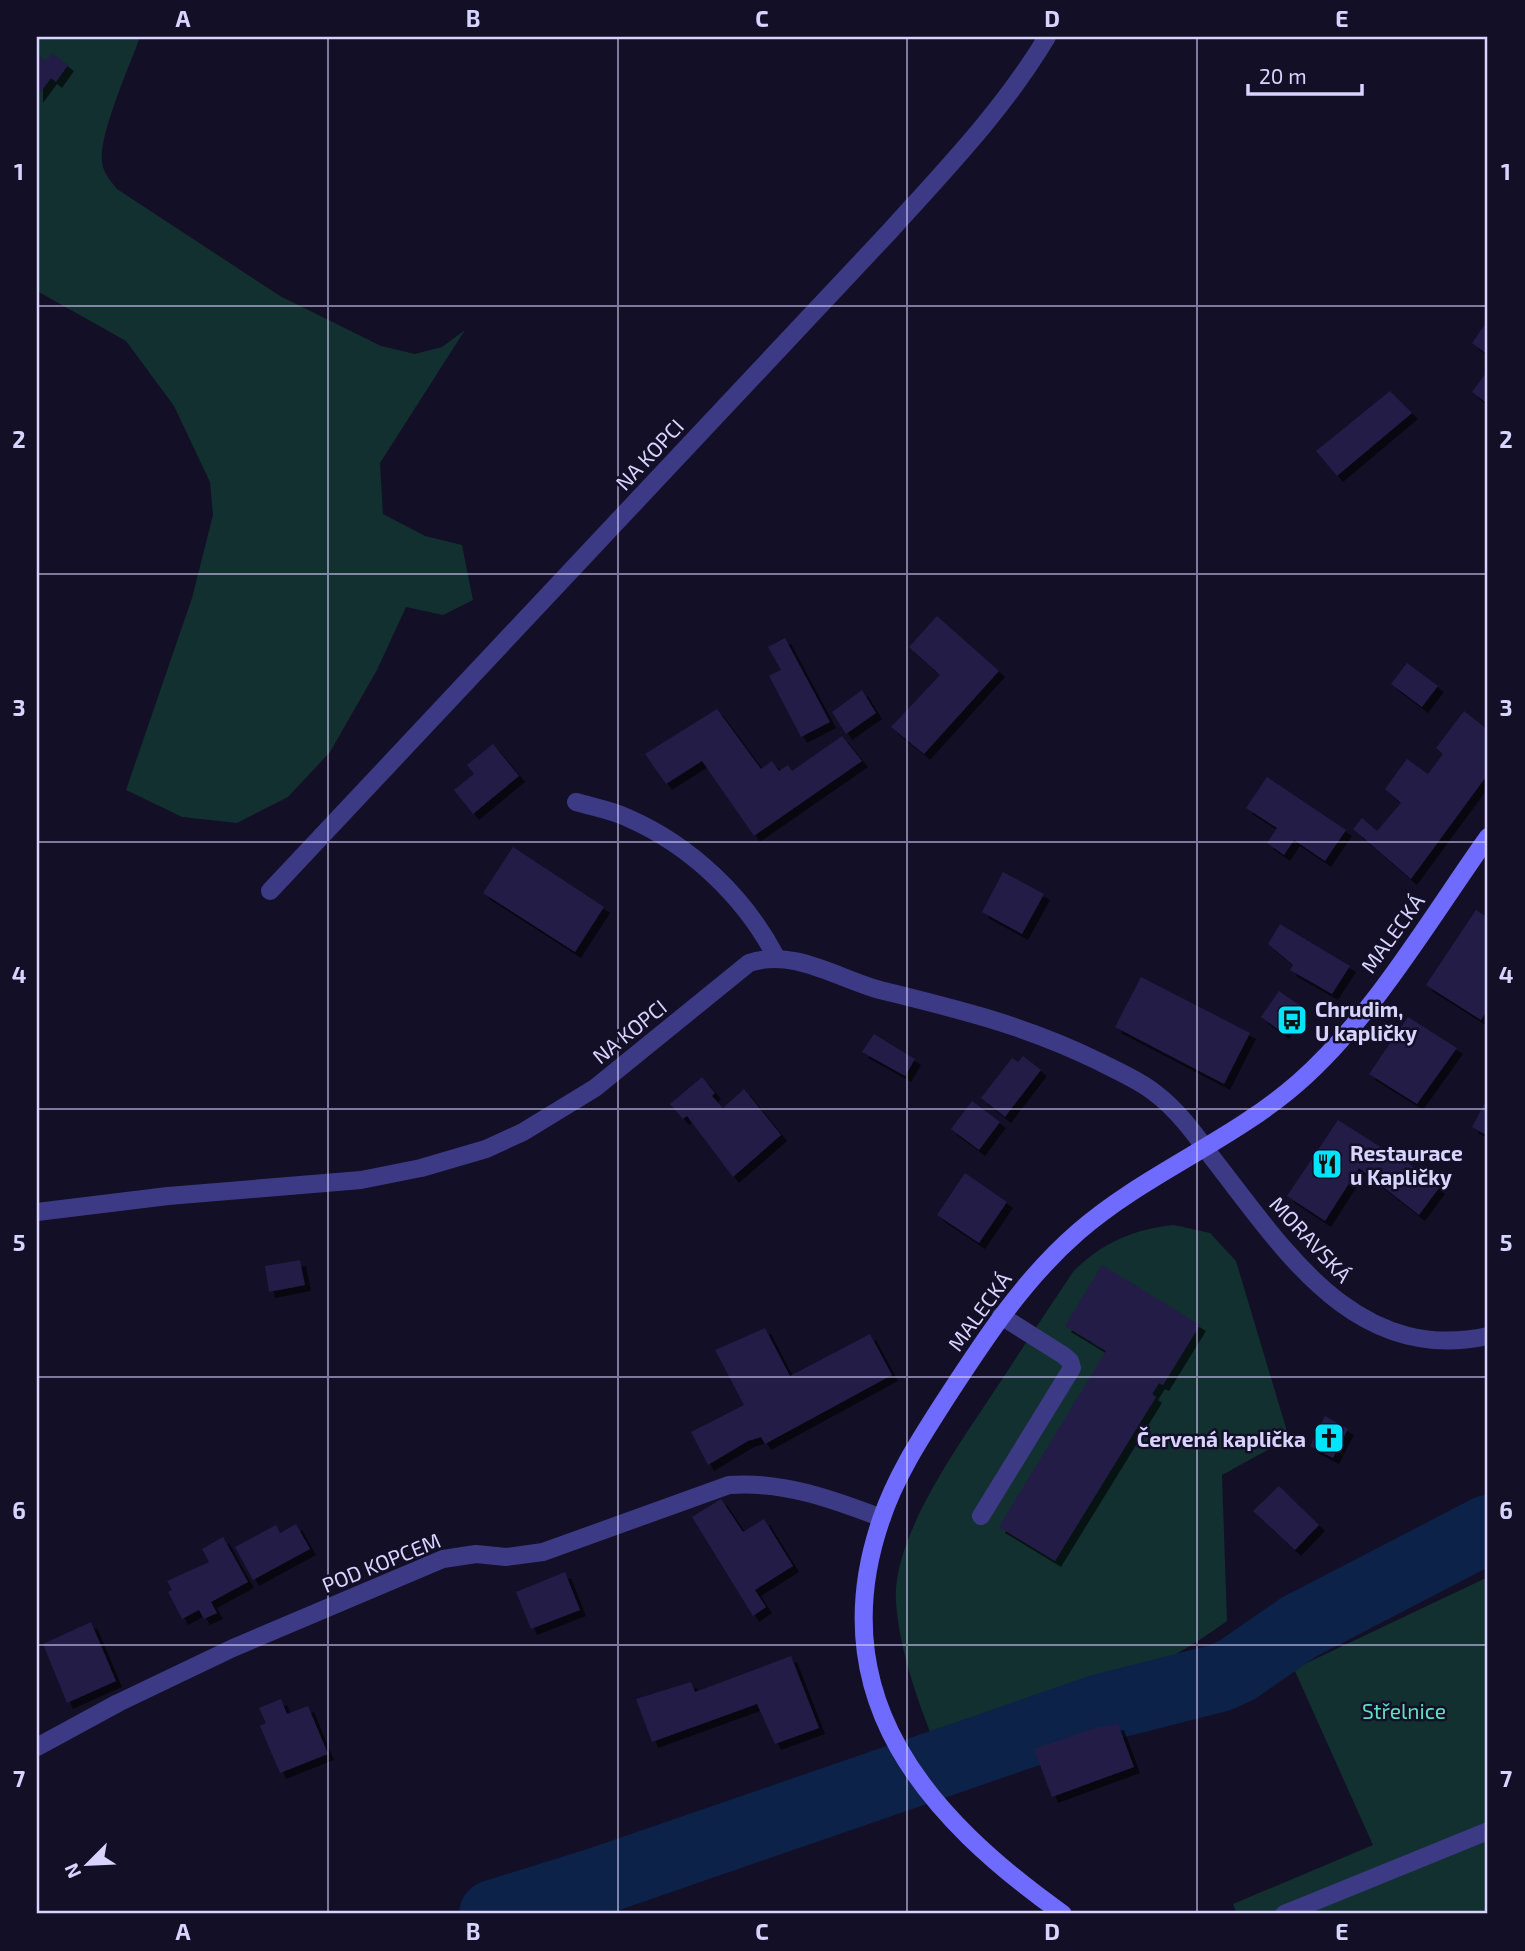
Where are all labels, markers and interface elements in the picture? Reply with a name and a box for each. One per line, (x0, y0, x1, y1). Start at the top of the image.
text: A (175, 4, 191, 32)
text: B (466, 4, 480, 32)
text: C (755, 4, 769, 32)
text: D (1044, 4, 1060, 32)
text: E (1335, 4, 1349, 32)
scale bar (1248, 52, 1362, 96)
text: 20 m (1259, 63, 1307, 88)
text: 1 (14, 157, 24, 185)
text: 1 (1501, 157, 1511, 185)
street label: NA KOPCI (610, 413, 688, 495)
text: 2 (12, 425, 26, 453)
text: 2 (1499, 425, 1513, 453)
text: 3 (12, 693, 26, 721)
text: 3 (1499, 693, 1513, 721)
street label: MALECKÁ (1355, 889, 1429, 977)
text: 4 (12, 960, 26, 988)
text: 4 (1499, 960, 1513, 988)
street label: NA KOPCI (587, 994, 671, 1068)
place label: Chrudim, U kapličky (1315, 996, 1417, 1046)
bus stop icon: Chrudim, U kapličky (1275, 1003, 1309, 1037)
place label: Restaurace u Kapličky (1350, 1140, 1463, 1190)
restaurant icon: Restaurace u Kapličky (1310, 1147, 1344, 1181)
street label: MORAVSKÁ (1265, 1191, 1357, 1287)
text: 5 (13, 1228, 25, 1256)
text: 5 (1500, 1228, 1512, 1256)
street label: MALECKÁ (942, 1267, 1016, 1355)
church icon: Červená kaplička (1312, 1421, 1346, 1455)
place label: Červená kaplička (1137, 1426, 1306, 1451)
text: 6 (12, 1496, 26, 1524)
text: 6 (1499, 1496, 1513, 1524)
street label: POD KOPCEM (318, 1527, 444, 1597)
park label: Střelnice (1362, 1698, 1446, 1723)
text: 7 (13, 1764, 25, 1792)
text: 7 (1500, 1764, 1512, 1792)
north arrow (52, 1828, 122, 1898)
text: N (59, 1860, 85, 1882)
text: A (175, 1917, 191, 1945)
text: B (466, 1917, 480, 1945)
text: C (755, 1917, 769, 1945)
text: D (1044, 1917, 1060, 1945)
text: E (1335, 1917, 1349, 1945)

